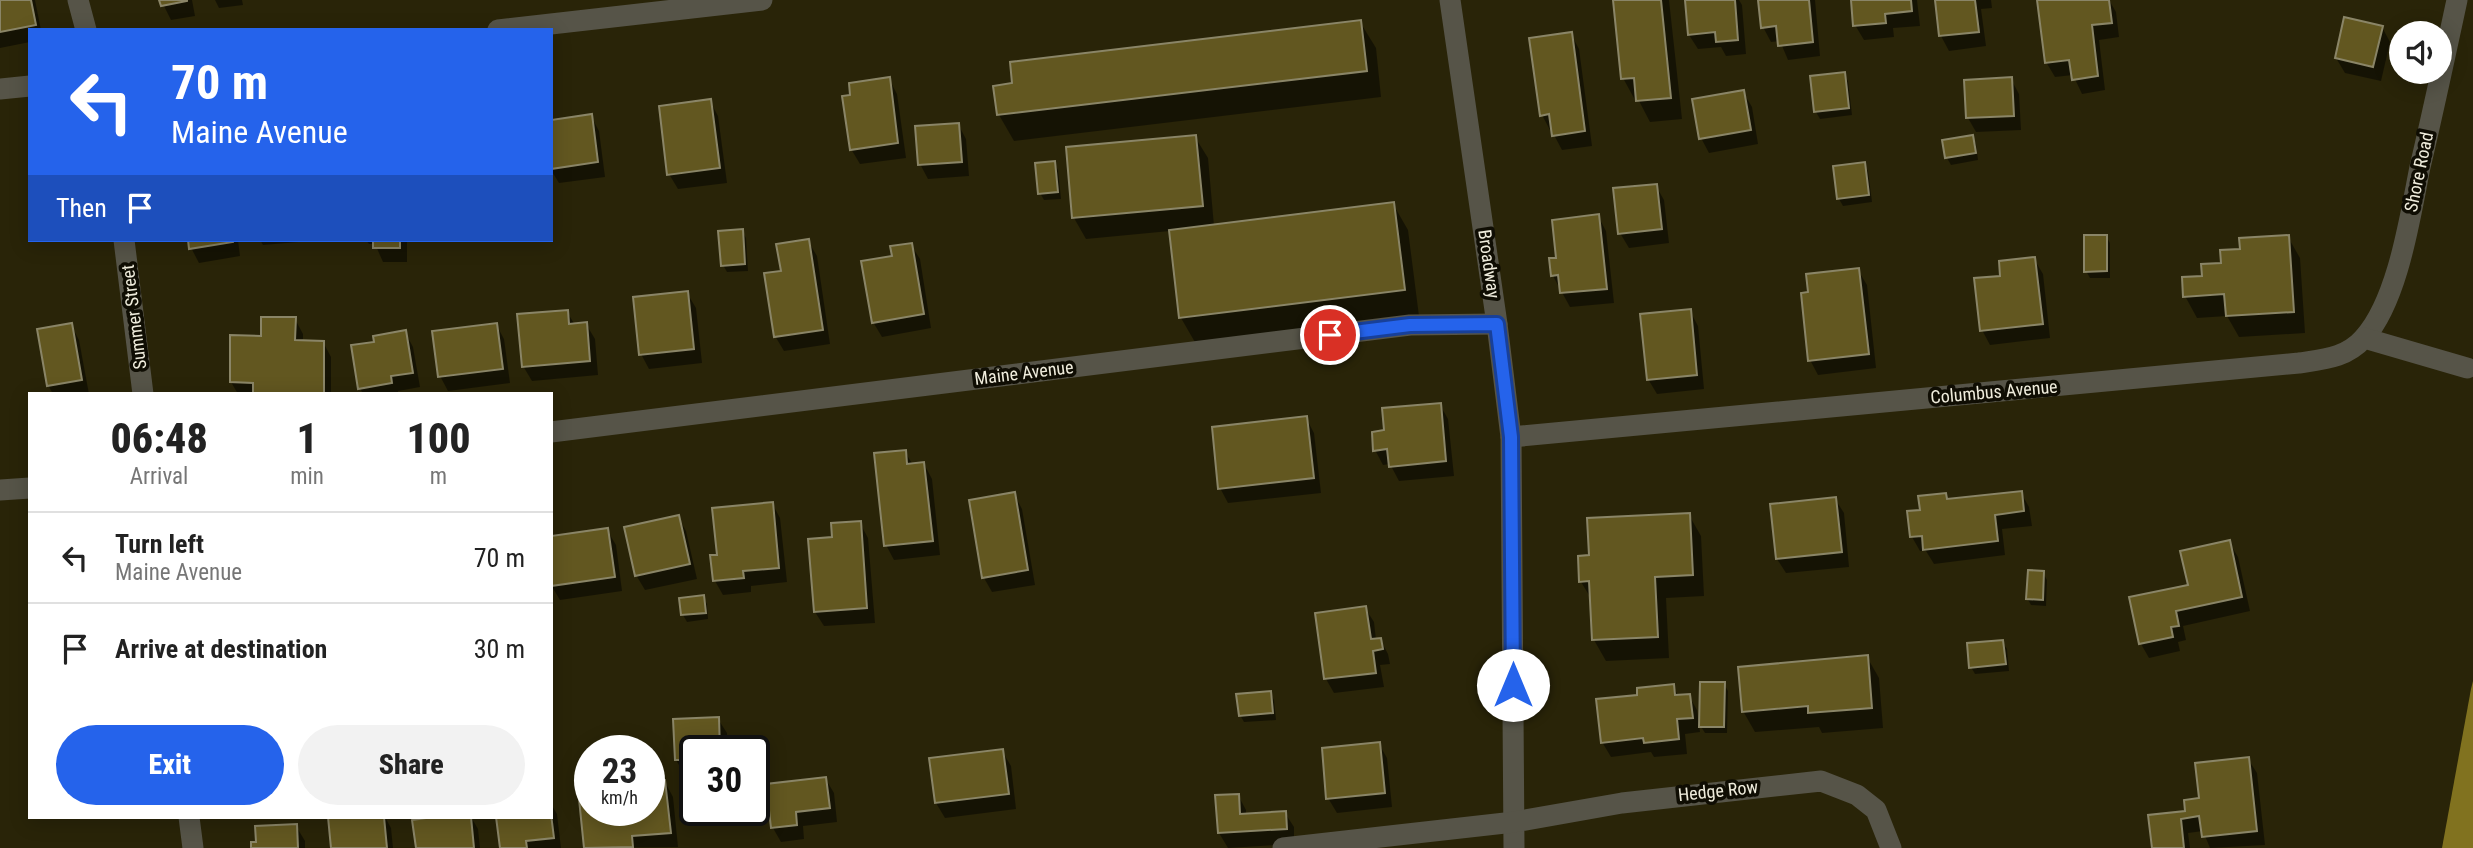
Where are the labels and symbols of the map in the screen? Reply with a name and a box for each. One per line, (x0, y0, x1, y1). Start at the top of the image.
street label: Shore Road (2400, 130, 2437, 214)
street label: Broadway (1474, 228, 1505, 300)
street label: Summer Street (117, 263, 150, 371)
pin (1300, 305, 1360, 365)
street label: Maine Avenue (973, 356, 1075, 389)
street label: Columbus Avenue (1930, 375, 2058, 408)
position arrow (1476, 648, 1550, 722)
speed limit sign: 30 (679, 735, 770, 826)
street label: Hedge Row (1677, 776, 1759, 805)

